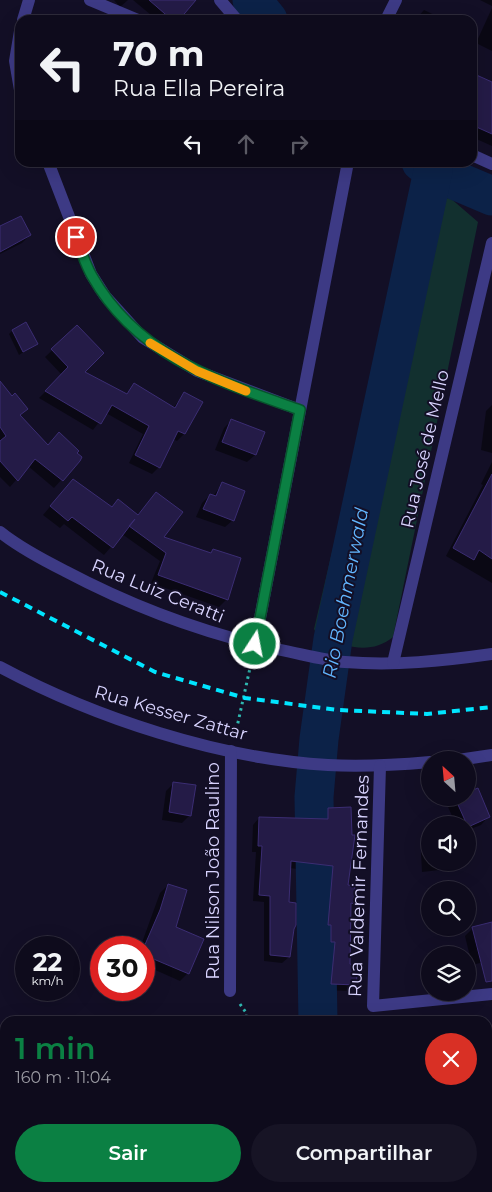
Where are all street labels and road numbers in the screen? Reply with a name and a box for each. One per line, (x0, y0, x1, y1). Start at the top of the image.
street label: Rua José de Mello (396, 368, 454, 530)
street label: Rua Luiz Ceratti (88, 554, 228, 628)
street label: Rua Kesser Zattar (92, 681, 250, 745)
street label: Rua Nilson João Raulino (202, 762, 224, 980)
street label: Rua Valdemir Fernandes (344, 774, 374, 997)

